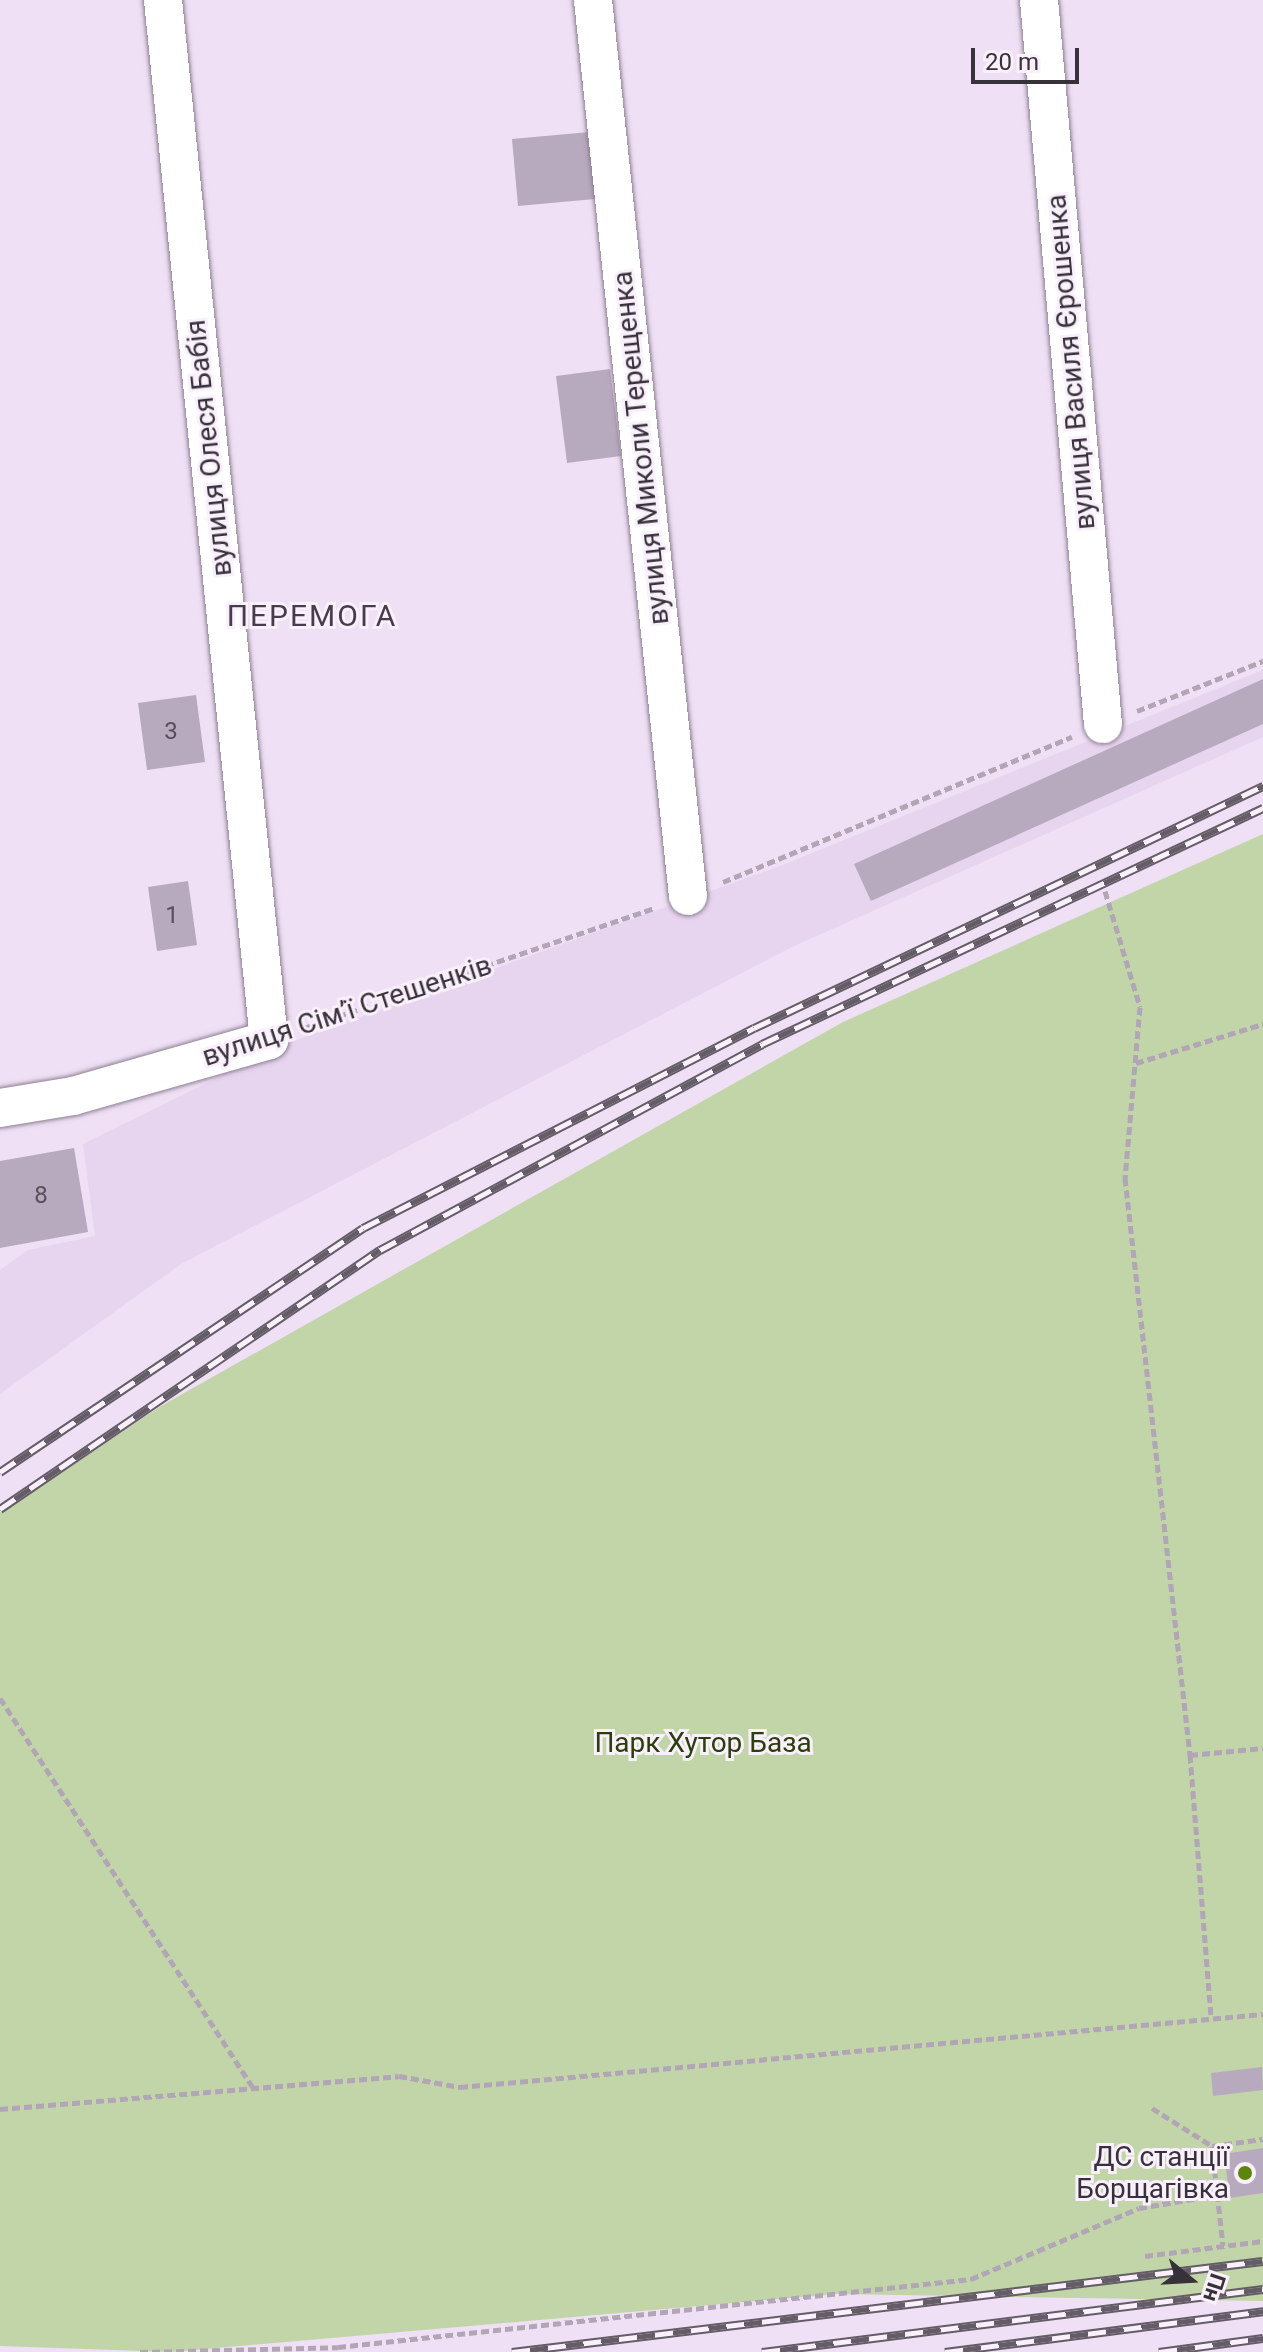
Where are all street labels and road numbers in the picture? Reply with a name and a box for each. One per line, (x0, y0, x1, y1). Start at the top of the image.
street label: вулиця Василя Єрошенка (1040, 193, 1102, 531)
street label: вулиця Миколи Терещенка (606, 269, 676, 627)
street label: вулиця Олеся Бабія (179, 318, 239, 578)
street label: вулиця Сімʼї Стешенків (198, 948, 496, 1074)

